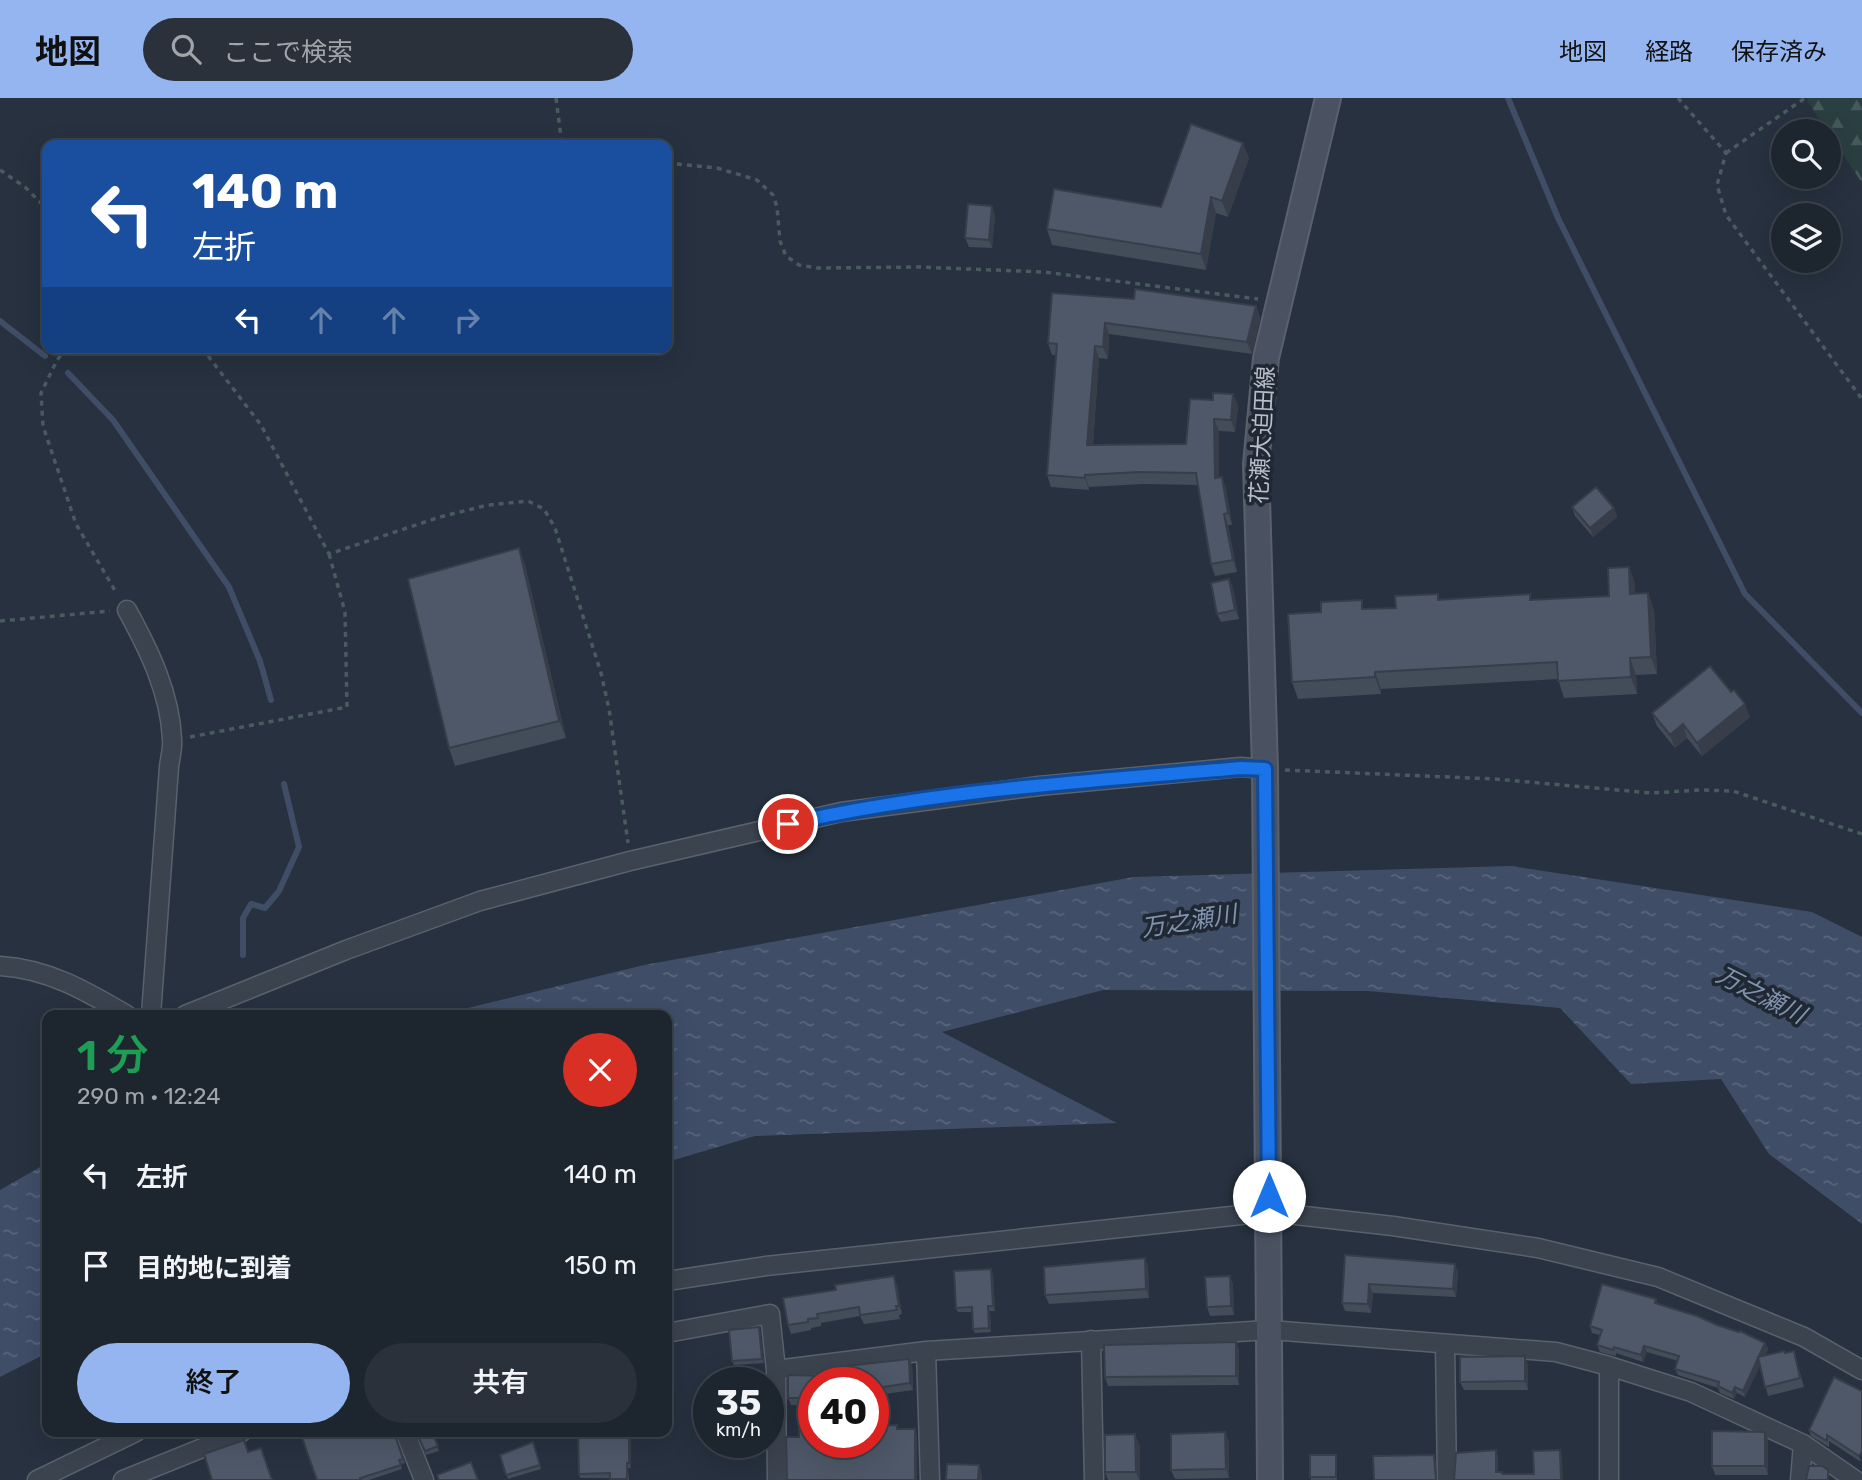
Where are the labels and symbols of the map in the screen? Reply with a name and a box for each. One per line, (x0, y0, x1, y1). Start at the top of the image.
street label: 花瀬大迫田線 (1244, 365, 1280, 505)
pin (758, 794, 818, 854)
water label: 万之瀬川 (1139, 899, 1242, 942)
water label: 万之瀬川 (1712, 961, 1813, 1031)
position arrow (1232, 1159, 1306, 1233)
speed limit sign: 40 (798, 1367, 889, 1458)

